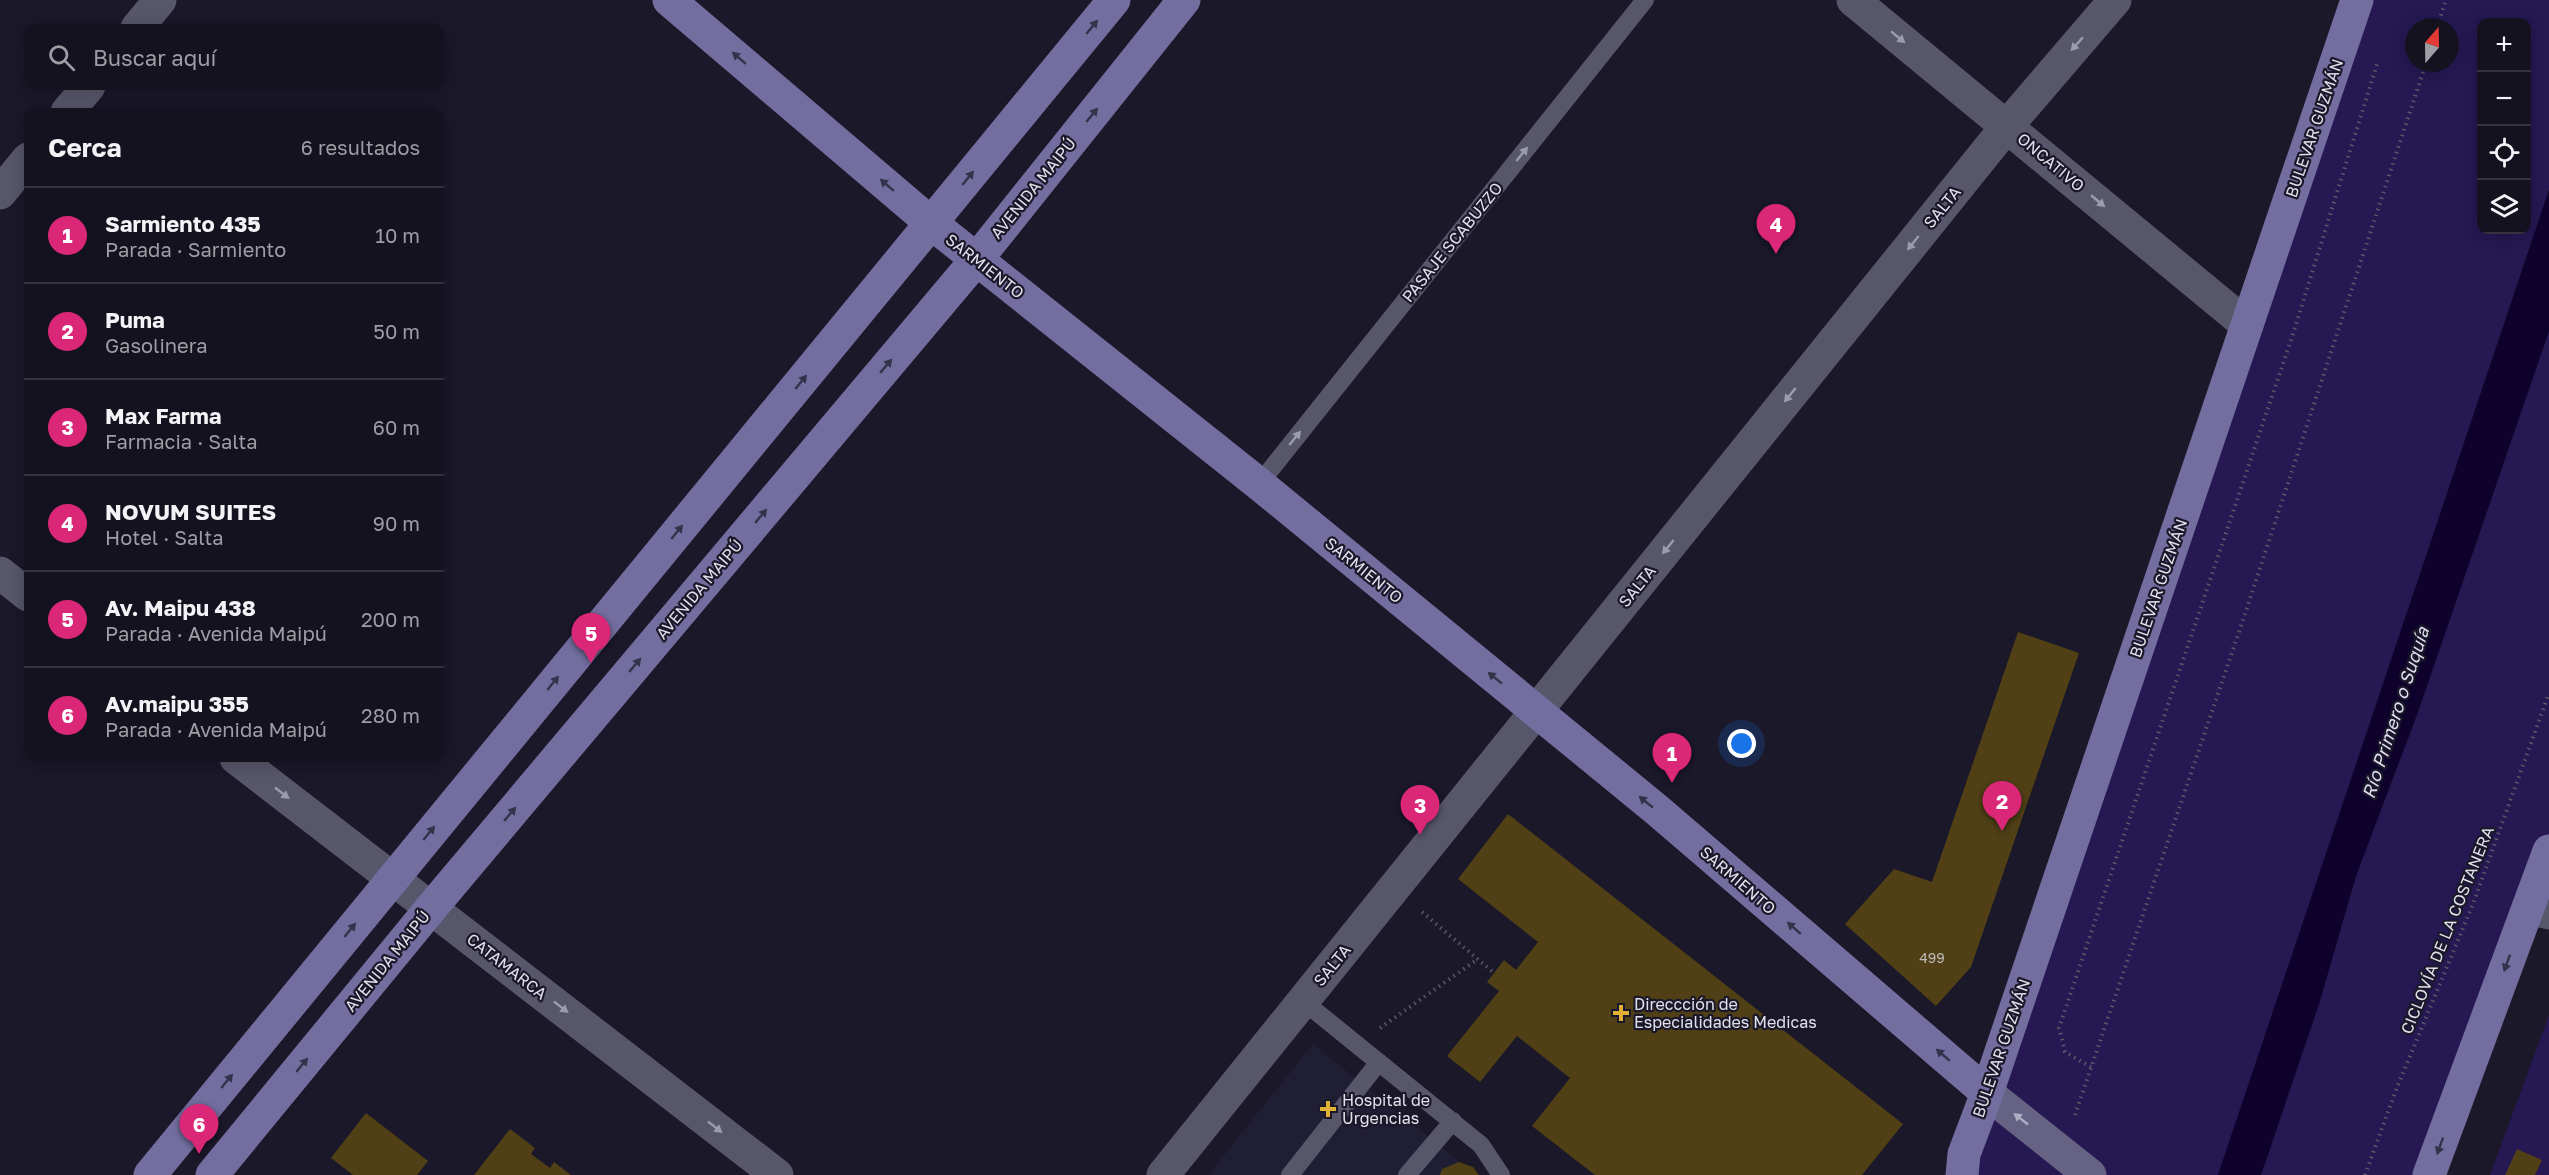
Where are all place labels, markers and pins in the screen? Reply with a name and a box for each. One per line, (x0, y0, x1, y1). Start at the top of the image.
pin: 4 (1756, 204, 1796, 254)
pin: 5 (572, 614, 610, 663)
pin: 1 (1652, 734, 1692, 783)
pin: 2 (1982, 782, 2022, 831)
pin: 3 (1400, 786, 1440, 835)
place label: Direccción de Especialidades Medicas (1634, 994, 1817, 1032)
marker: Direccción de Especialidades Medicas (1612, 1004, 1630, 1022)
place label: Hospital de Urgencias (1342, 1090, 1430, 1128)
marker: Hospital de Urgencias (1319, 1100, 1337, 1118)
pin: 6 (180, 1104, 218, 1154)

